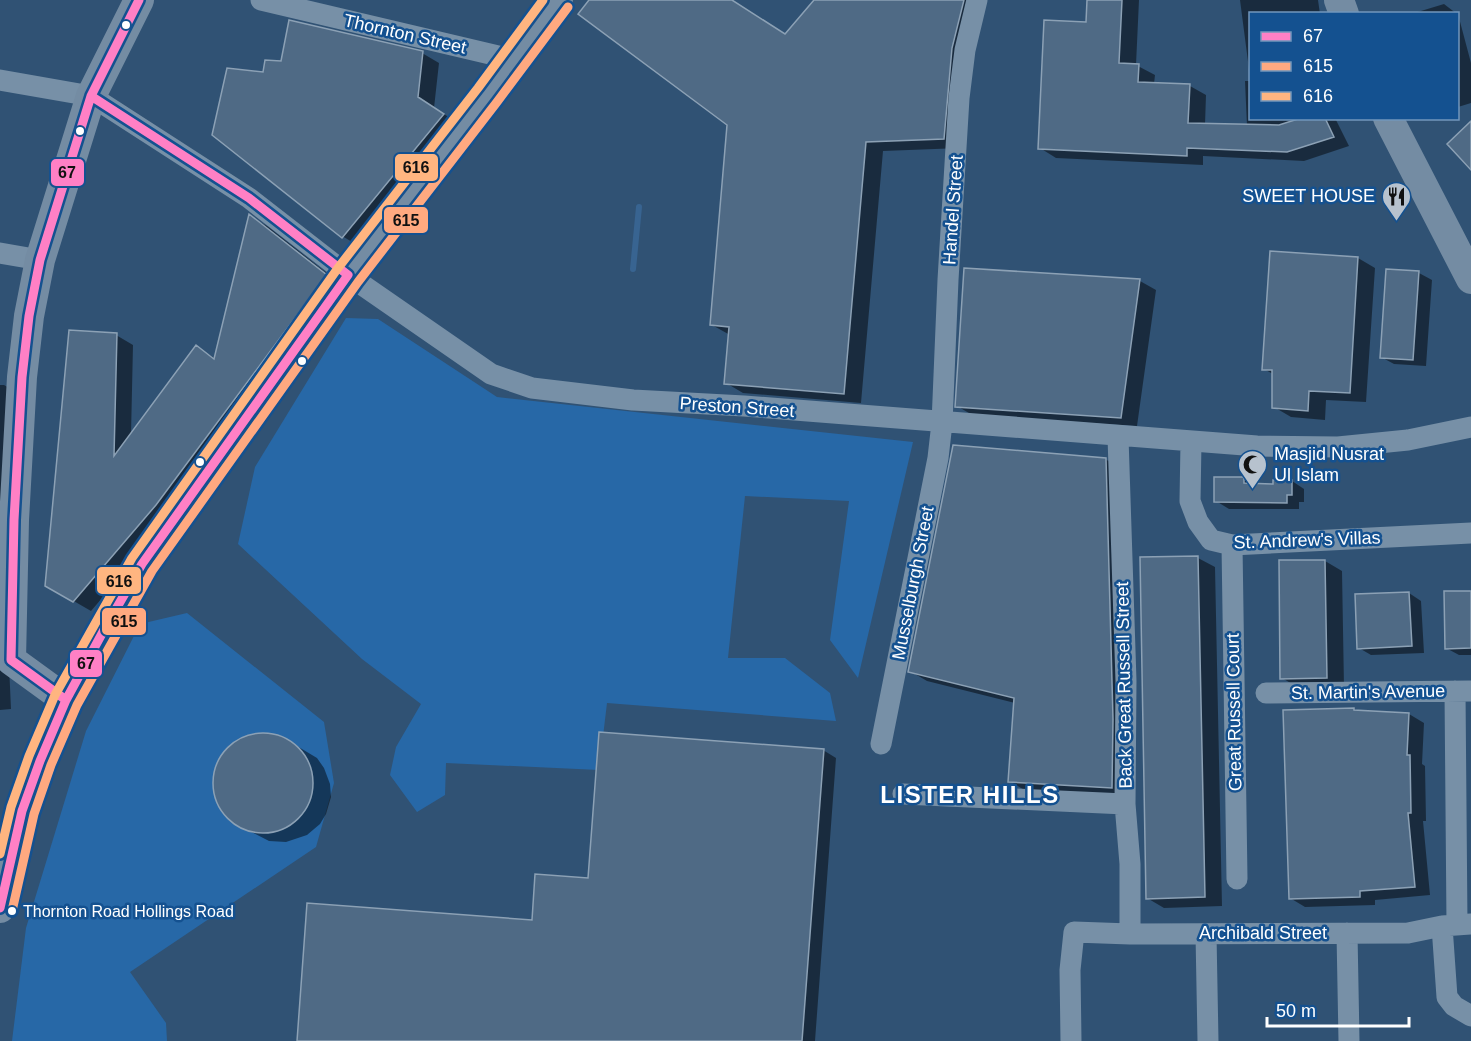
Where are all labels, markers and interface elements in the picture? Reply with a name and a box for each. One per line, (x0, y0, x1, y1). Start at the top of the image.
street label: Thornton Street (342, 10, 468, 58)
legend (1249, 12, 1459, 120)
unlabelled marker (120, 19, 132, 31)
text: 67 (1303, 26, 1323, 46)
text: 615 (1303, 56, 1333, 76)
text: 616 (1303, 86, 1333, 106)
unlabelled marker (74, 125, 86, 137)
line badge: 616 (394, 153, 439, 182)
street label: Handel Street (939, 154, 967, 266)
line badge: 67 (50, 158, 85, 187)
text: 616 (403, 159, 429, 176)
text: 67 (58, 164, 76, 181)
restaurant icon: SWEET HOUSE (1380, 180, 1412, 222)
place label: SWEET HOUSE (1242, 186, 1375, 206)
line badge: 615 (383, 206, 429, 234)
text: 615 (393, 212, 419, 229)
unlabelled marker (296, 355, 308, 367)
street label: Preston Street (679, 393, 795, 421)
place label: Masjid Nusrat Ul Islam (1274, 444, 1384, 485)
mosque icon: Masjid Nusrat Ul Islam (1237, 448, 1269, 490)
unlabelled marker (194, 456, 206, 468)
street label: Musselburgh Street (888, 504, 938, 662)
street label: St. Andrew's Villas (1233, 527, 1381, 553)
line badge: 616 (96, 566, 142, 595)
text: 616 (106, 573, 132, 590)
street label: Back Great Russell Street (1112, 581, 1136, 789)
line badge: 615 (101, 607, 147, 636)
text: 615 (111, 613, 137, 630)
street label: Great Russell Court (1223, 633, 1245, 791)
line badge: 67 (69, 649, 103, 678)
text: 67 (77, 655, 95, 672)
street label: St. Martin's Avenue (1291, 681, 1445, 703)
district label: LISTER HILLS (880, 781, 1060, 808)
place label: Thornton Road Hollings Road (23, 903, 234, 920)
marker: Thornton Road Hollings Road (6, 905, 18, 917)
street label: Archibald Street (1199, 923, 1327, 943)
scale bar (1267, 990, 1410, 1028)
text: 50 m (1276, 1001, 1316, 1021)

